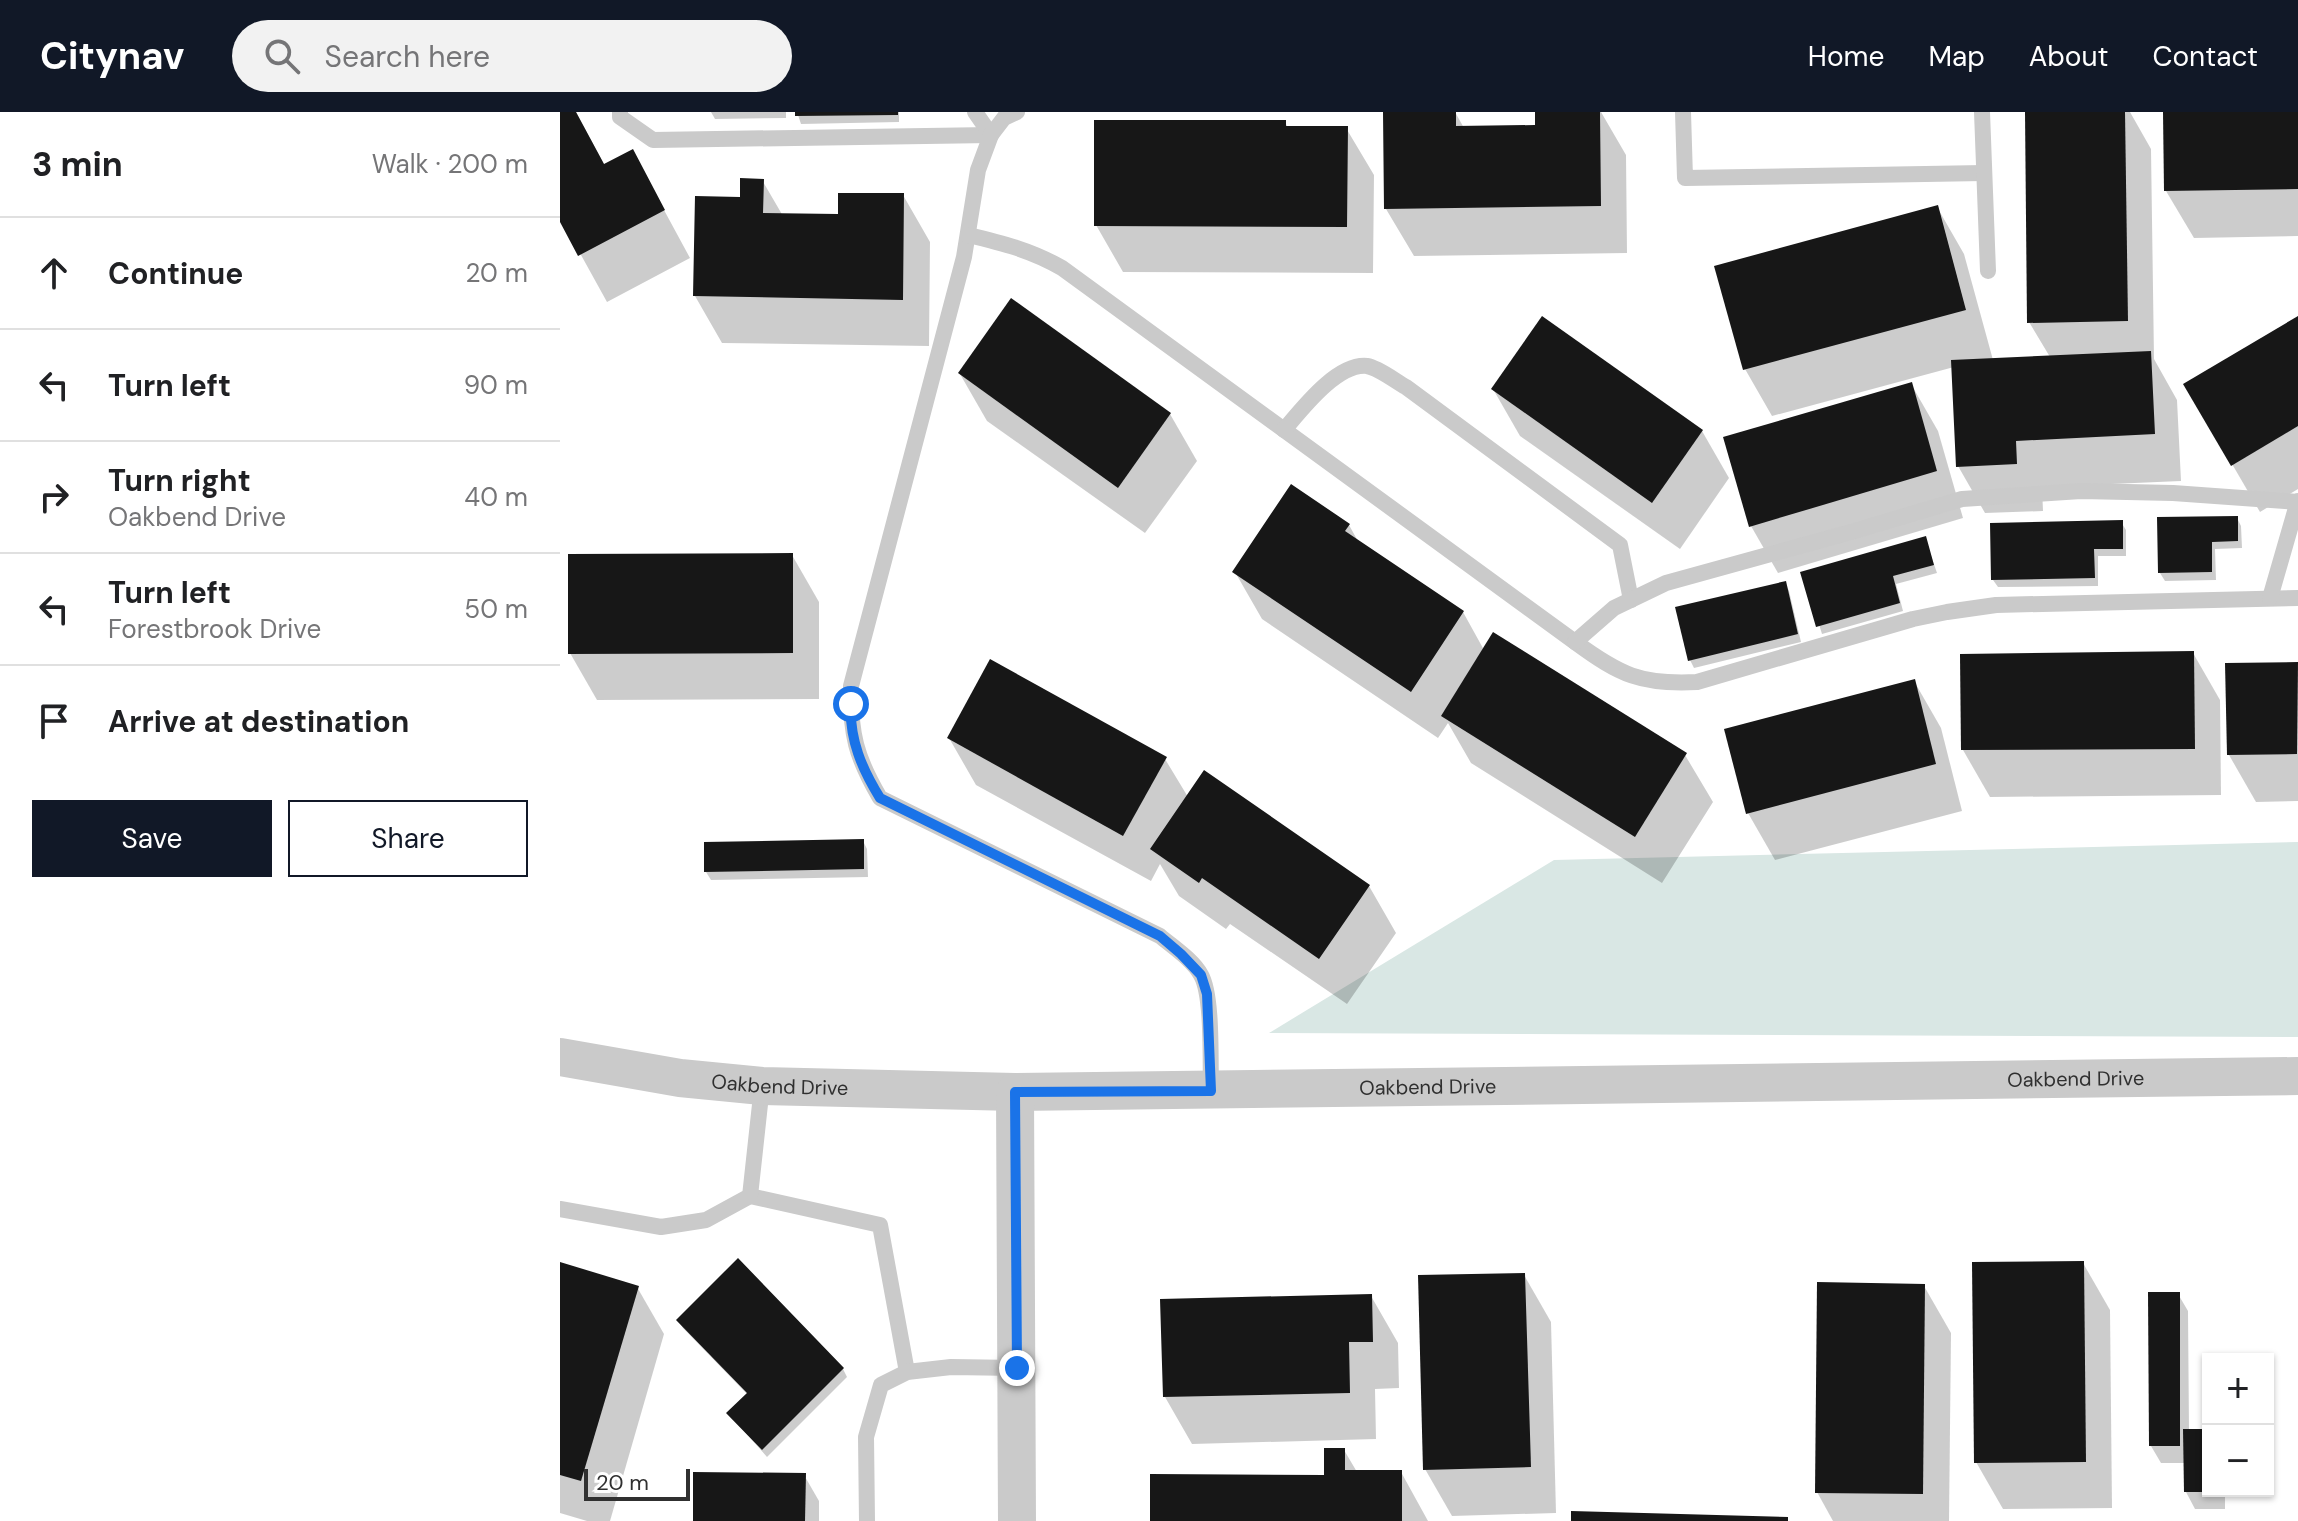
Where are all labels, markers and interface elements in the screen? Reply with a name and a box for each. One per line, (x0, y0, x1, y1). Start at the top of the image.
search box (232, 20, 792, 92)
text: Citynav (40, 31, 184, 81)
icon: search (260, 34, 304, 78)
text: Search here (324, 37, 490, 76)
text: Home (1808, 38, 1884, 75)
text: Map (1928, 38, 1985, 75)
text: About (2029, 38, 2108, 75)
text: Contact (2152, 38, 2258, 75)
text: 3 min (32, 142, 123, 187)
text: Walk · 200 m (372, 147, 528, 181)
icon: ahead (32, 251, 76, 295)
text: Continue (108, 254, 243, 293)
text: 20 m (465, 256, 528, 290)
icon: left (32, 363, 76, 407)
text: Turn left (108, 366, 231, 405)
text: 90 m (464, 368, 528, 402)
text: Turn right (108, 461, 251, 500)
icon: right (32, 475, 76, 519)
text: 40 m (464, 480, 528, 514)
text: Oakbend Drive (108, 500, 286, 534)
text: Turn left (108, 573, 231, 612)
icon: left (32, 587, 76, 631)
text: 50 m (464, 592, 528, 626)
text: Forestbrook Drive (108, 612, 321, 646)
route start (833, 686, 869, 722)
icon: arrive (32, 699, 76, 743)
text: Arrive at destination (108, 702, 409, 741)
button: Save (32, 800, 272, 877)
button: Share (288, 800, 528, 877)
street label: Oakbend Drive (2007, 1065, 2144, 1093)
street label: Oakbend Drive (710, 1068, 849, 1101)
street label: Oakbend Drive (1359, 1073, 1496, 1101)
route end (999, 1350, 1035, 1386)
map controls (2202, 1353, 2274, 1497)
button: + (2202, 1353, 2274, 1425)
button: − (2202, 1425, 2274, 1497)
scale bar (584, 1465, 690, 1501)
text: 20 m (596, 1468, 649, 1497)

